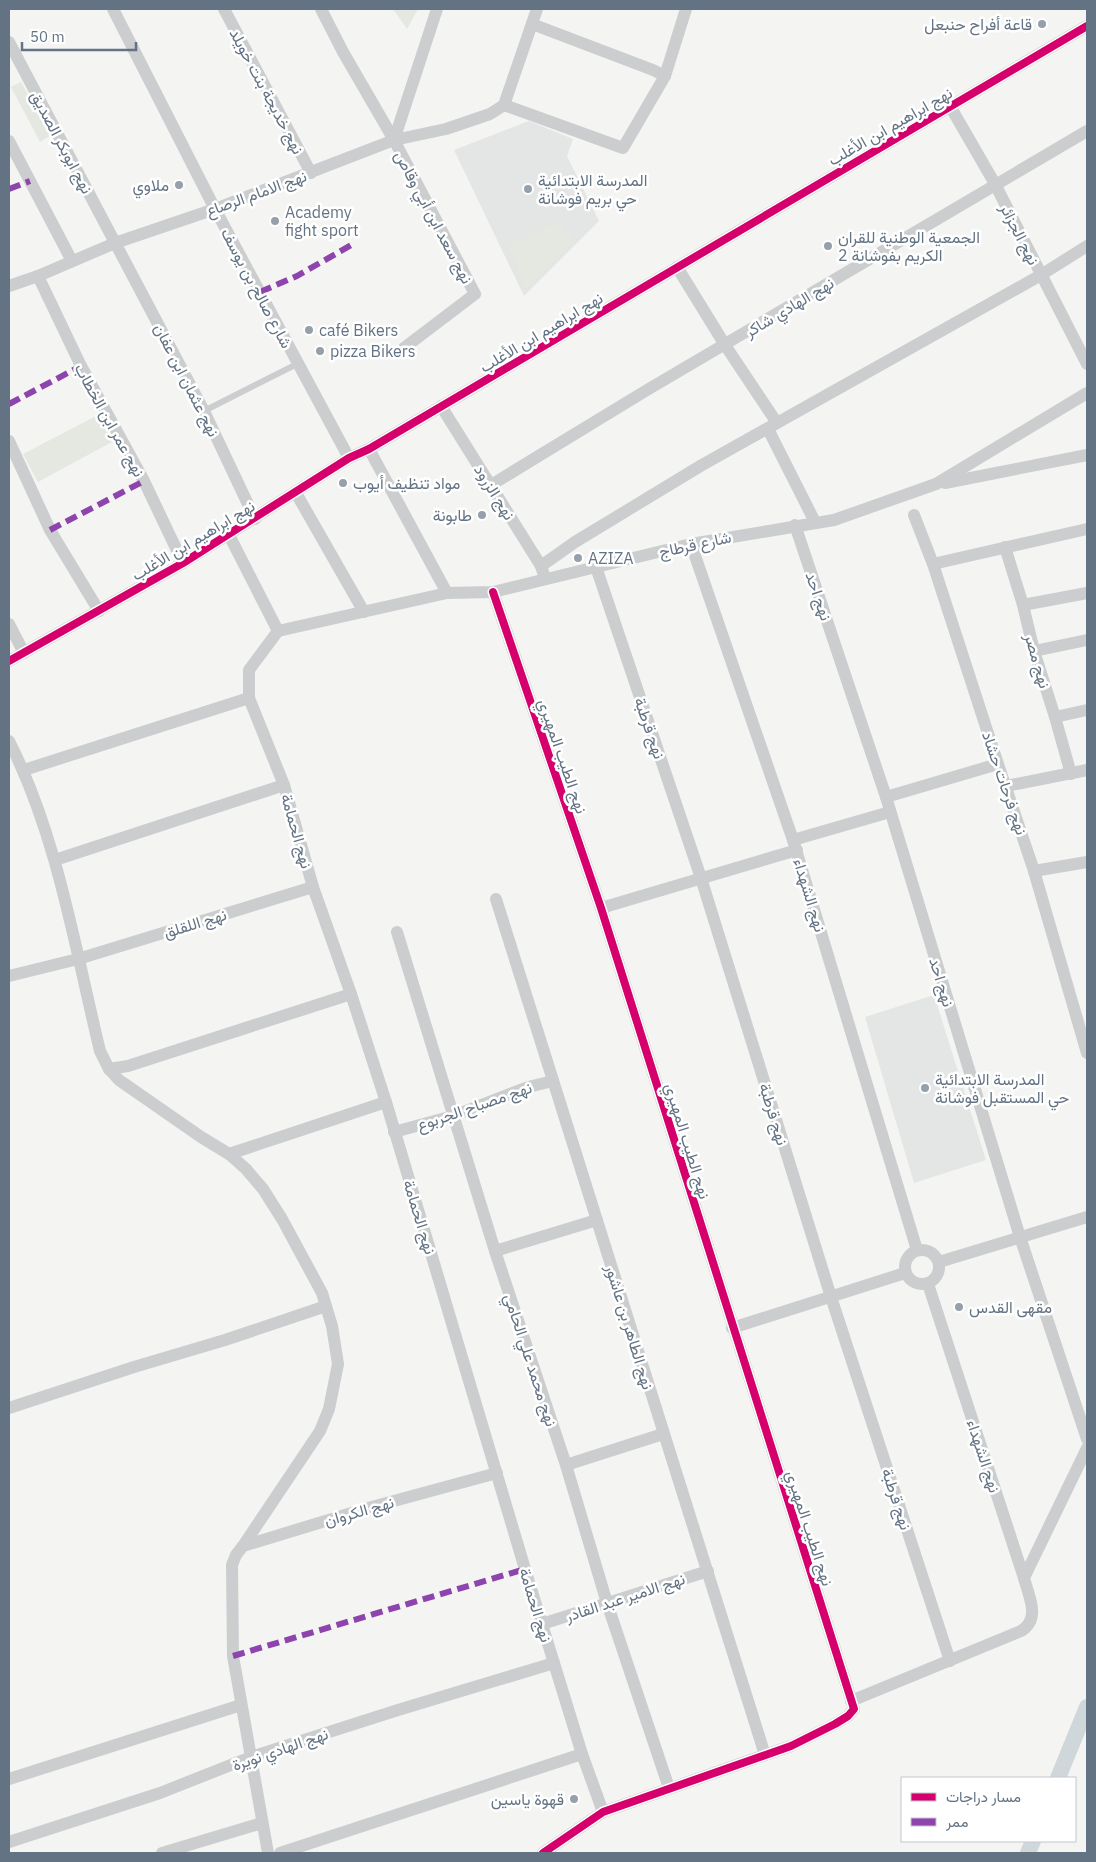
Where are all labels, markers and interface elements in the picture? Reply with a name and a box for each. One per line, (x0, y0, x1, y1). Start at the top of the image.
place label: قاعة أفراح حنبعل (924, 14, 1032, 36)
marker: قاعة أفراح حنبعل (1036, 18, 1048, 30)
scale bar (22, 20, 136, 52)
street label: نهج خديجة بنت خويلد (224, 25, 309, 158)
text: 50 m (30, 27, 65, 46)
street label: نهج ابراهيم ابن الأغلب (824, 82, 957, 171)
street label: نهج ابوبكر الصديق (25, 87, 98, 198)
street label: نهج سعد ابن أبي وقاص (387, 147, 478, 289)
street label: نهج الامام الرصاع (203, 165, 310, 222)
place label: المدرسة الابتدائية حي بريم فوشانة (538, 170, 647, 212)
place label: ملاوي (132, 175, 169, 199)
marker: ملاوي (173, 179, 185, 191)
marker: المدرسة الابتدائية حي بريم فوشانة (522, 183, 534, 195)
street label: نهج الجزائر (994, 199, 1044, 269)
place label: Academy fight sport (285, 202, 359, 240)
marker: Academy fight sport (269, 215, 281, 227)
street label: شارع صالح بن يوسف (215, 224, 297, 353)
place label: الجمعية الوطنية للقران الكريم بفوشانة 2 (838, 227, 980, 266)
marker: الجمعية الوطنية للقران الكريم بفوشانة 2 (822, 240, 834, 252)
street label: نهج الهادي شاكر (740, 273, 839, 345)
street label: نهج ابراهيم ابن الأغلب (476, 287, 607, 378)
street label: نهج عثمان ابن عفان (148, 320, 224, 441)
place label: café Bikers (319, 320, 398, 340)
marker: café Bikers (303, 324, 315, 336)
place label: pizza Bikers (330, 341, 416, 361)
marker: pizza Bikers (314, 345, 326, 357)
street label: نهج عمر ابن الخطاب (69, 360, 149, 481)
street label: نهج الزرود (469, 461, 520, 524)
place label: مواد تنظيف أيوب (353, 473, 460, 494)
marker: مواد تنظيف أيوب (337, 477, 349, 489)
street label: نهج ابراهيم ابن الأغلب (128, 495, 259, 586)
place label: طابونة (433, 505, 472, 526)
marker: طابونة (476, 509, 488, 521)
street label: شارع قرطاج (657, 527, 733, 563)
place label: AZIZA (588, 548, 633, 568)
marker: AZIZA (572, 552, 584, 564)
street label: نهج احد (799, 569, 837, 624)
street label: نهج مصر (1018, 630, 1055, 691)
street label: نهج قرطبة (628, 695, 670, 762)
street label: نهج الطيب المهيري (530, 696, 592, 817)
street label: نهج فرحات حشاد (976, 729, 1032, 838)
street label: نهج الحمامة (275, 791, 317, 871)
street label: نهج الشهداء (787, 856, 831, 935)
street label: نهج اللقلق (161, 904, 229, 944)
street label: نهج احد (923, 955, 959, 1010)
place label: المدرسة الابتدائية حي المستقبل فوشانة (935, 1069, 1069, 1111)
street label: نهج مصباح الجربوع (414, 1077, 535, 1137)
street label: نهج الطيب المهيري (657, 1081, 715, 1203)
street label: نهج قرطبة (753, 1081, 793, 1148)
marker: المدرسة الابتدائية حي المستقبل فوشانة (919, 1082, 931, 1094)
street label: نهج الحمامة (397, 1177, 441, 1257)
street label: نهج الطاهر بن عاشور (599, 1261, 658, 1392)
street label: نهج محمد علي الحامي (496, 1291, 562, 1430)
place label: مقهى القدس (969, 1297, 1052, 1318)
marker: مقهى القدس (953, 1301, 965, 1313)
street label: نهج الشهداء (961, 1417, 1005, 1496)
street label: نهج قرطبة (876, 1466, 916, 1533)
street label: نهج الطيب المهيري (778, 1468, 838, 1589)
street label: نهج الكروان (322, 1492, 397, 1532)
street label: نهج الحمامة (513, 1565, 557, 1645)
street label: نهج الامير عبد القادر (562, 1568, 688, 1628)
street label: نهج الهادي نويرة (229, 1723, 332, 1779)
legend (901, 1777, 1076, 1842)
text: مسار دراجات (946, 1787, 1021, 1806)
place label: قهوة ياسين (491, 1789, 564, 1810)
marker: قهوة ياسين (568, 1793, 580, 1805)
text: ممر (945, 1812, 968, 1831)

